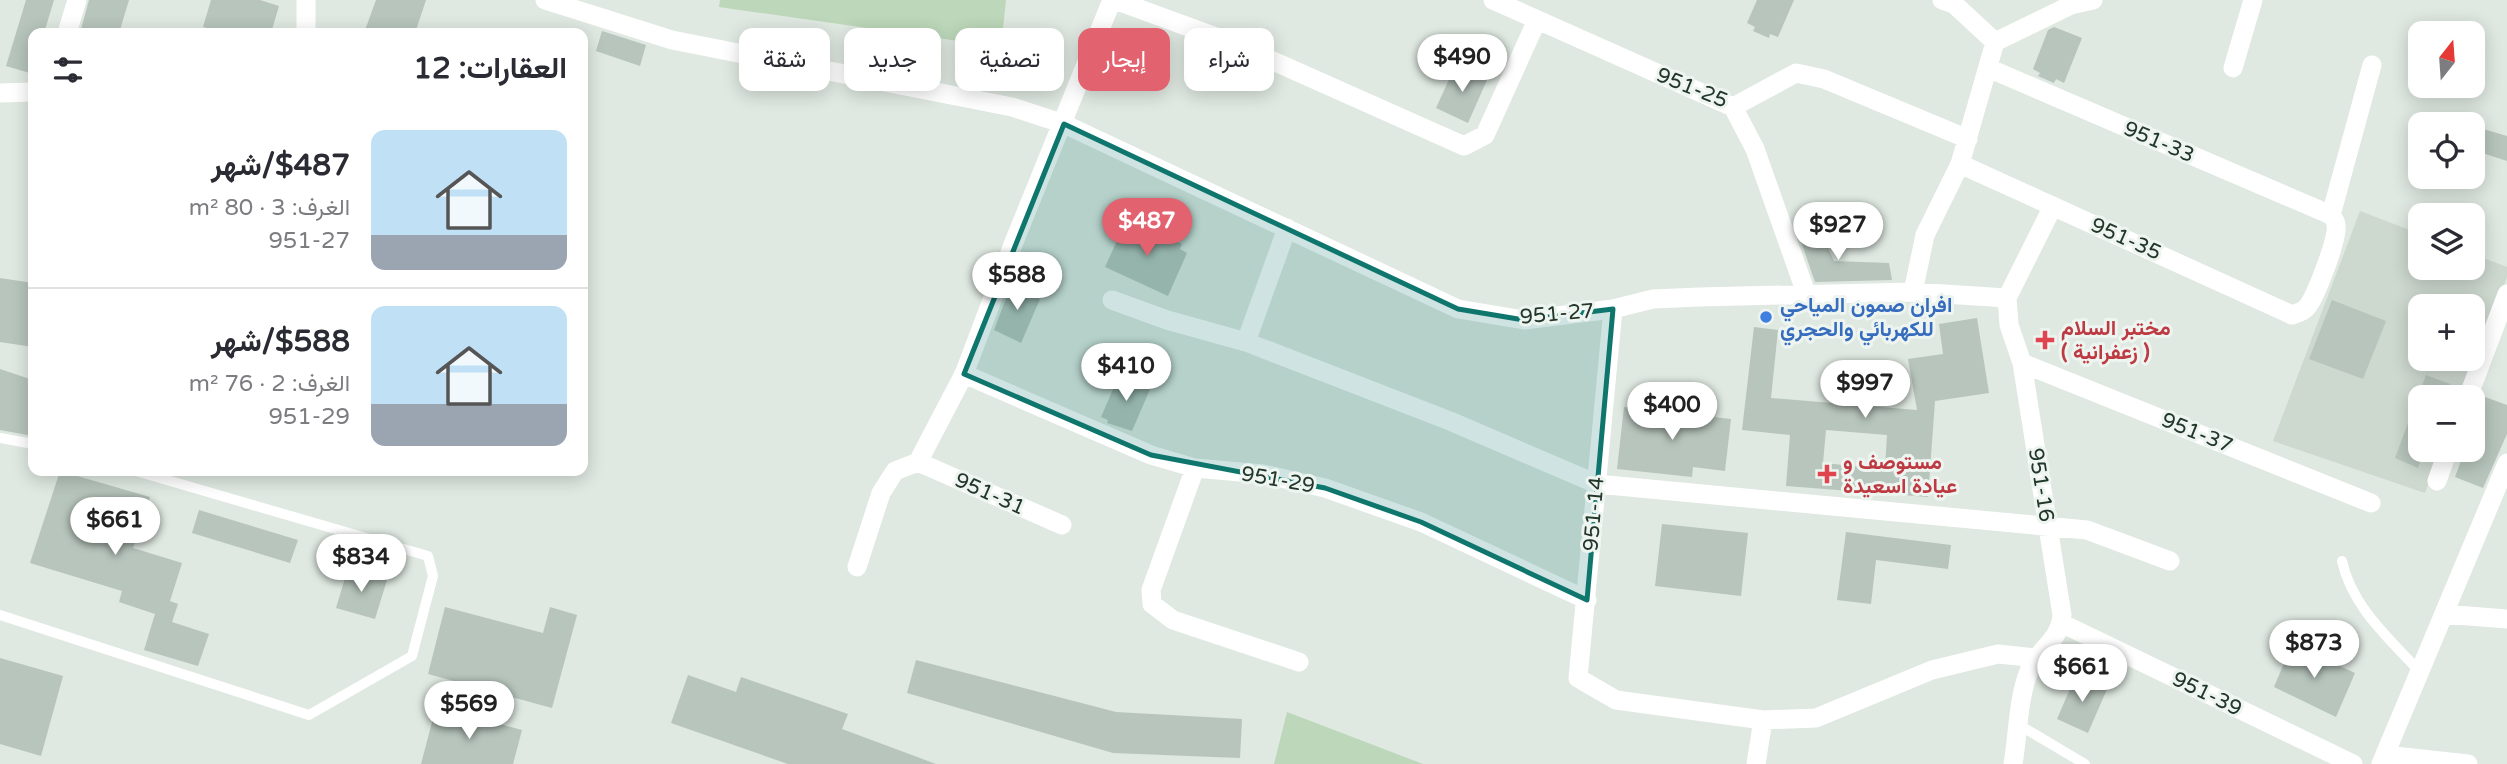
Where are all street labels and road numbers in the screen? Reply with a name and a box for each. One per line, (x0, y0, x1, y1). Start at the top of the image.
street label: 951-25 (1653, 62, 1731, 114)
street label: 951-33 (2120, 116, 2198, 168)
street label: 951-35 (2087, 212, 2165, 266)
street label: 951-27 (1519, 298, 1595, 330)
street label: 951-37 (2158, 407, 2236, 459)
street label: 951-16 (2023, 446, 2059, 524)
street label: 951-29 (1239, 461, 1317, 499)
street label: 951-31 (951, 467, 1029, 521)
street label: 951-14 (1578, 476, 1610, 552)
street label: 951-39 (2168, 666, 2246, 722)

